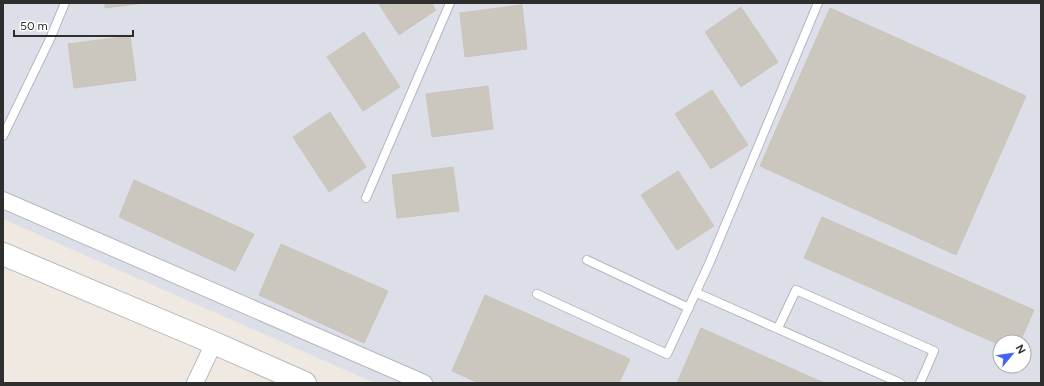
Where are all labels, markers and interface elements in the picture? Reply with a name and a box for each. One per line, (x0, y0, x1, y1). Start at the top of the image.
scale bar (14, 12, 133, 38)
text: 50 m (20, 19, 48, 33)
north arrow (992, 334, 1032, 374)
text: N (1013, 343, 1028, 356)

